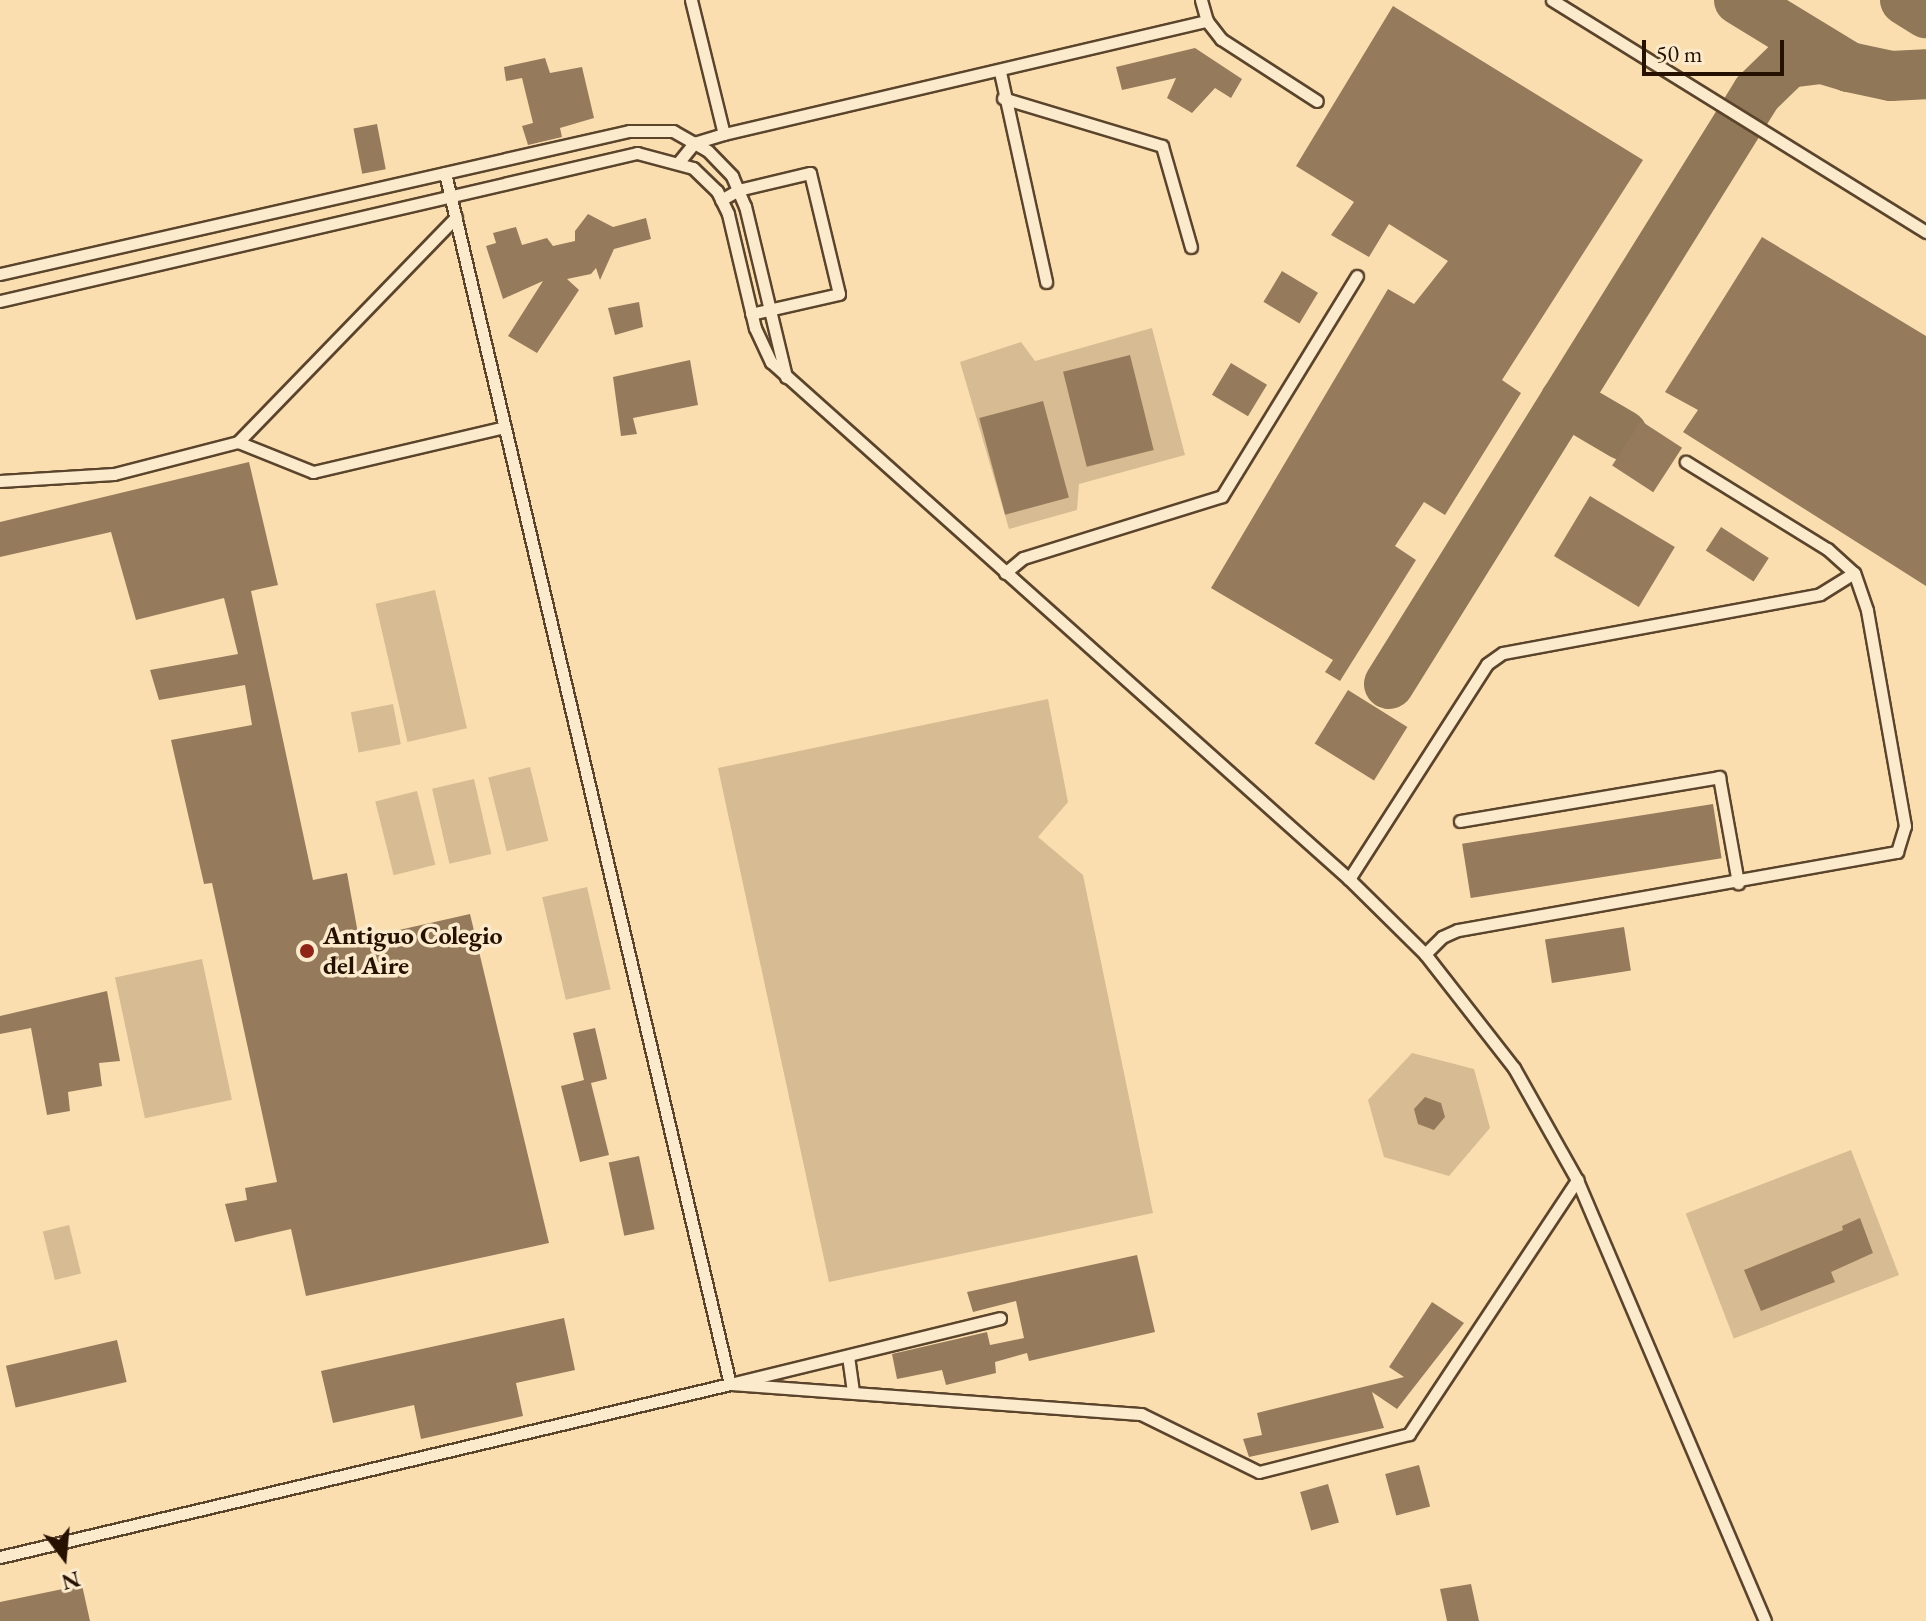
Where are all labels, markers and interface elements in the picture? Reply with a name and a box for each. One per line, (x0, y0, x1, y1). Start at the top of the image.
scale bar (1646, 24, 1788, 74)
text: 50 m (1656, 38, 1703, 69)
place label: Antiguo Colegio del Aire (323, 920, 503, 982)
marker: Antiguo Colegio del Aire (298, 942, 316, 960)
north arrow (24, 1517, 104, 1597)
text: N (58, 1564, 83, 1597)

